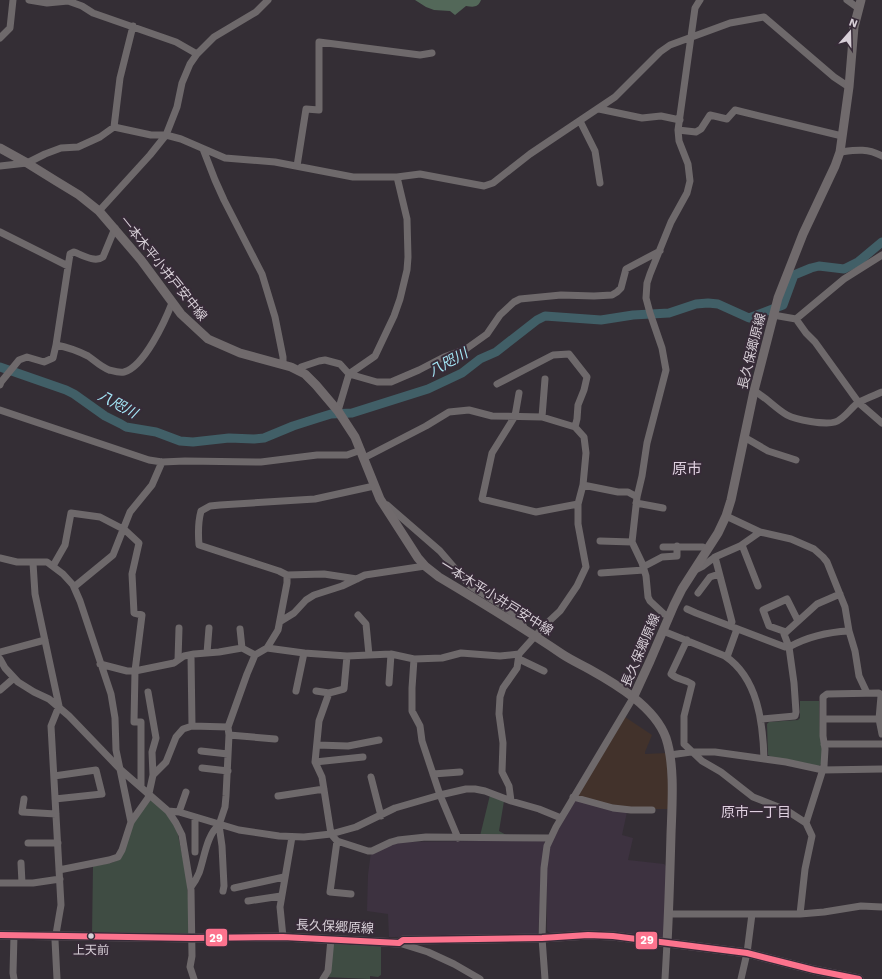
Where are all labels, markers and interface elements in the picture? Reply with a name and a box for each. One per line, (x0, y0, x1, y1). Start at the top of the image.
north arrow (830, 12, 870, 52)
text: N (847, 16, 859, 31)
street label: 一本木平小井戸安中線 (117, 213, 210, 324)
street label: 長久保郷原線 (735, 311, 768, 391)
water label: 八咫川 (426, 344, 472, 379)
water label: 八咫川 (96, 387, 142, 422)
district label: 原市 (672, 460, 702, 478)
street label: 一本木平小井戸安中線 (438, 557, 556, 638)
street label: 長久保郷原線 (618, 611, 663, 689)
district label: 原市一丁目 (721, 804, 791, 820)
street label: 長久保郷原線 (296, 917, 374, 936)
line badge: 29 (205, 928, 228, 947)
marker: 上天前 (86, 931, 96, 941)
line badge: 29 (635, 931, 658, 950)
text: 29 (209, 932, 223, 945)
text: 29 (640, 934, 654, 947)
place label: 上天前 (73, 943, 109, 957)

